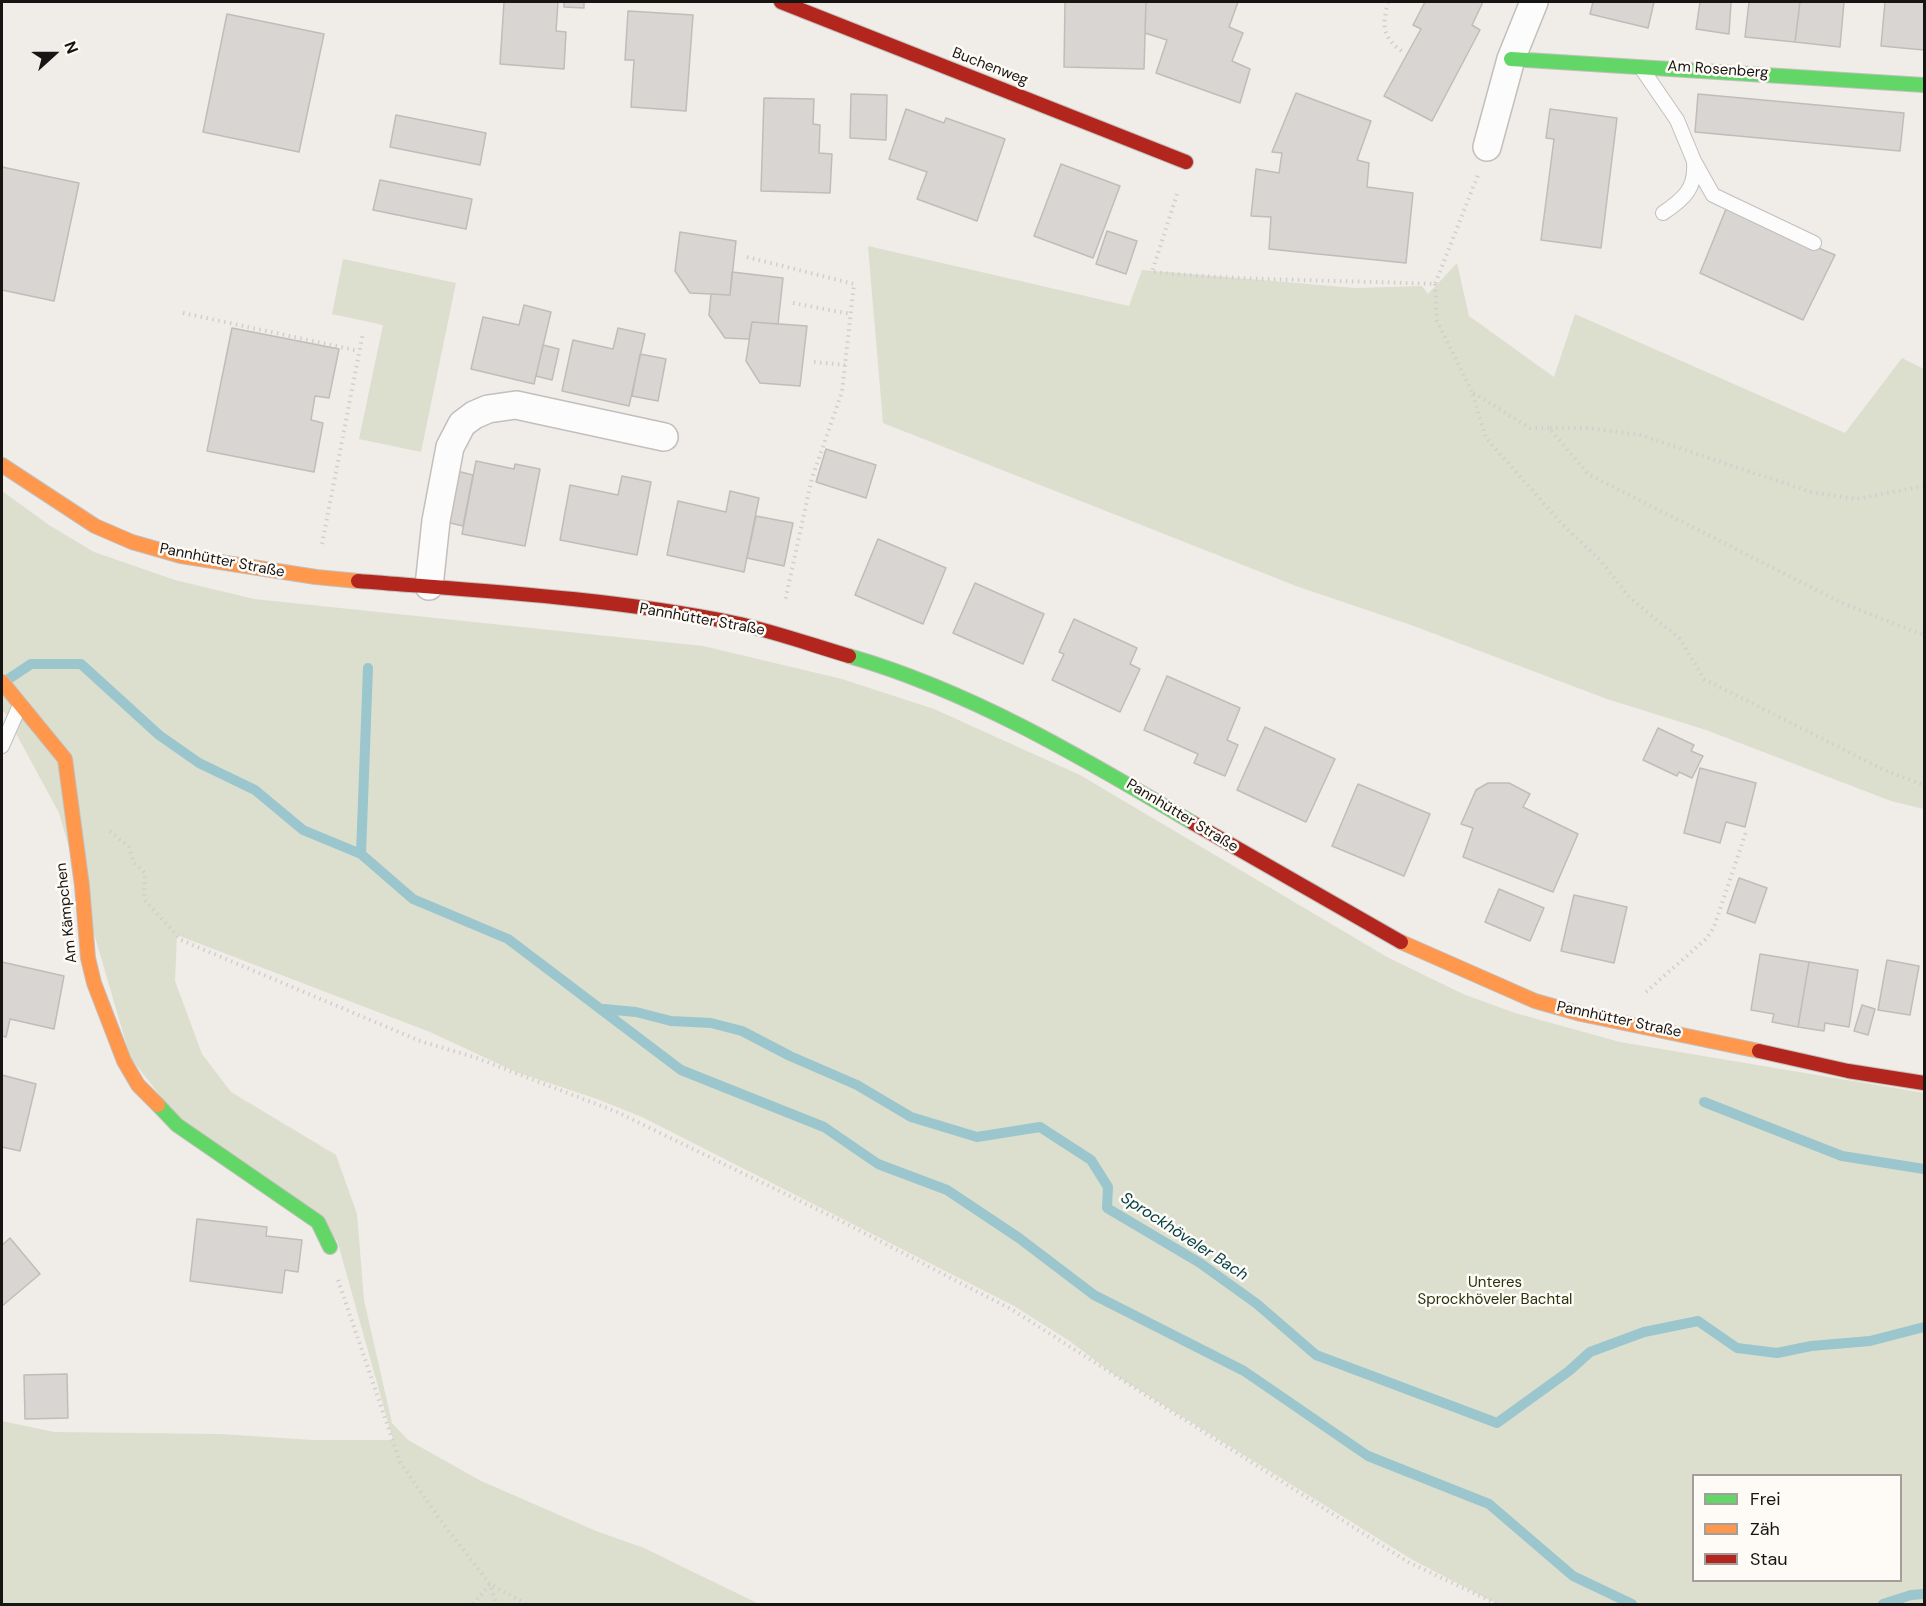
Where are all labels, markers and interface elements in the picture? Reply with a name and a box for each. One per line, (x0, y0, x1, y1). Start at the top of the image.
north arrow (24, 24, 84, 84)
text: N (59, 38, 83, 57)
street label: Buchenweg (949, 44, 1031, 90)
street label: Am Rosenberg (1667, 57, 1769, 83)
street label: Pannhütter Straße (158, 540, 286, 582)
street label: Pannhütter Straße (638, 600, 766, 640)
street label: Pannhütter Straße (1123, 776, 1241, 856)
street label: Am Kämpchen (53, 862, 81, 964)
street label: Pannhütter Straße (1555, 998, 1683, 1042)
water label: Sprockhöveler Bach (1117, 1189, 1251, 1285)
park label: Unteres Sprockhöveler Bachtal (1418, 1274, 1572, 1309)
legend (1692, 1474, 1902, 1582)
text: Frei (1750, 1487, 1781, 1511)
text: Zäh (1750, 1517, 1780, 1541)
text: Stau (1750, 1547, 1788, 1571)

